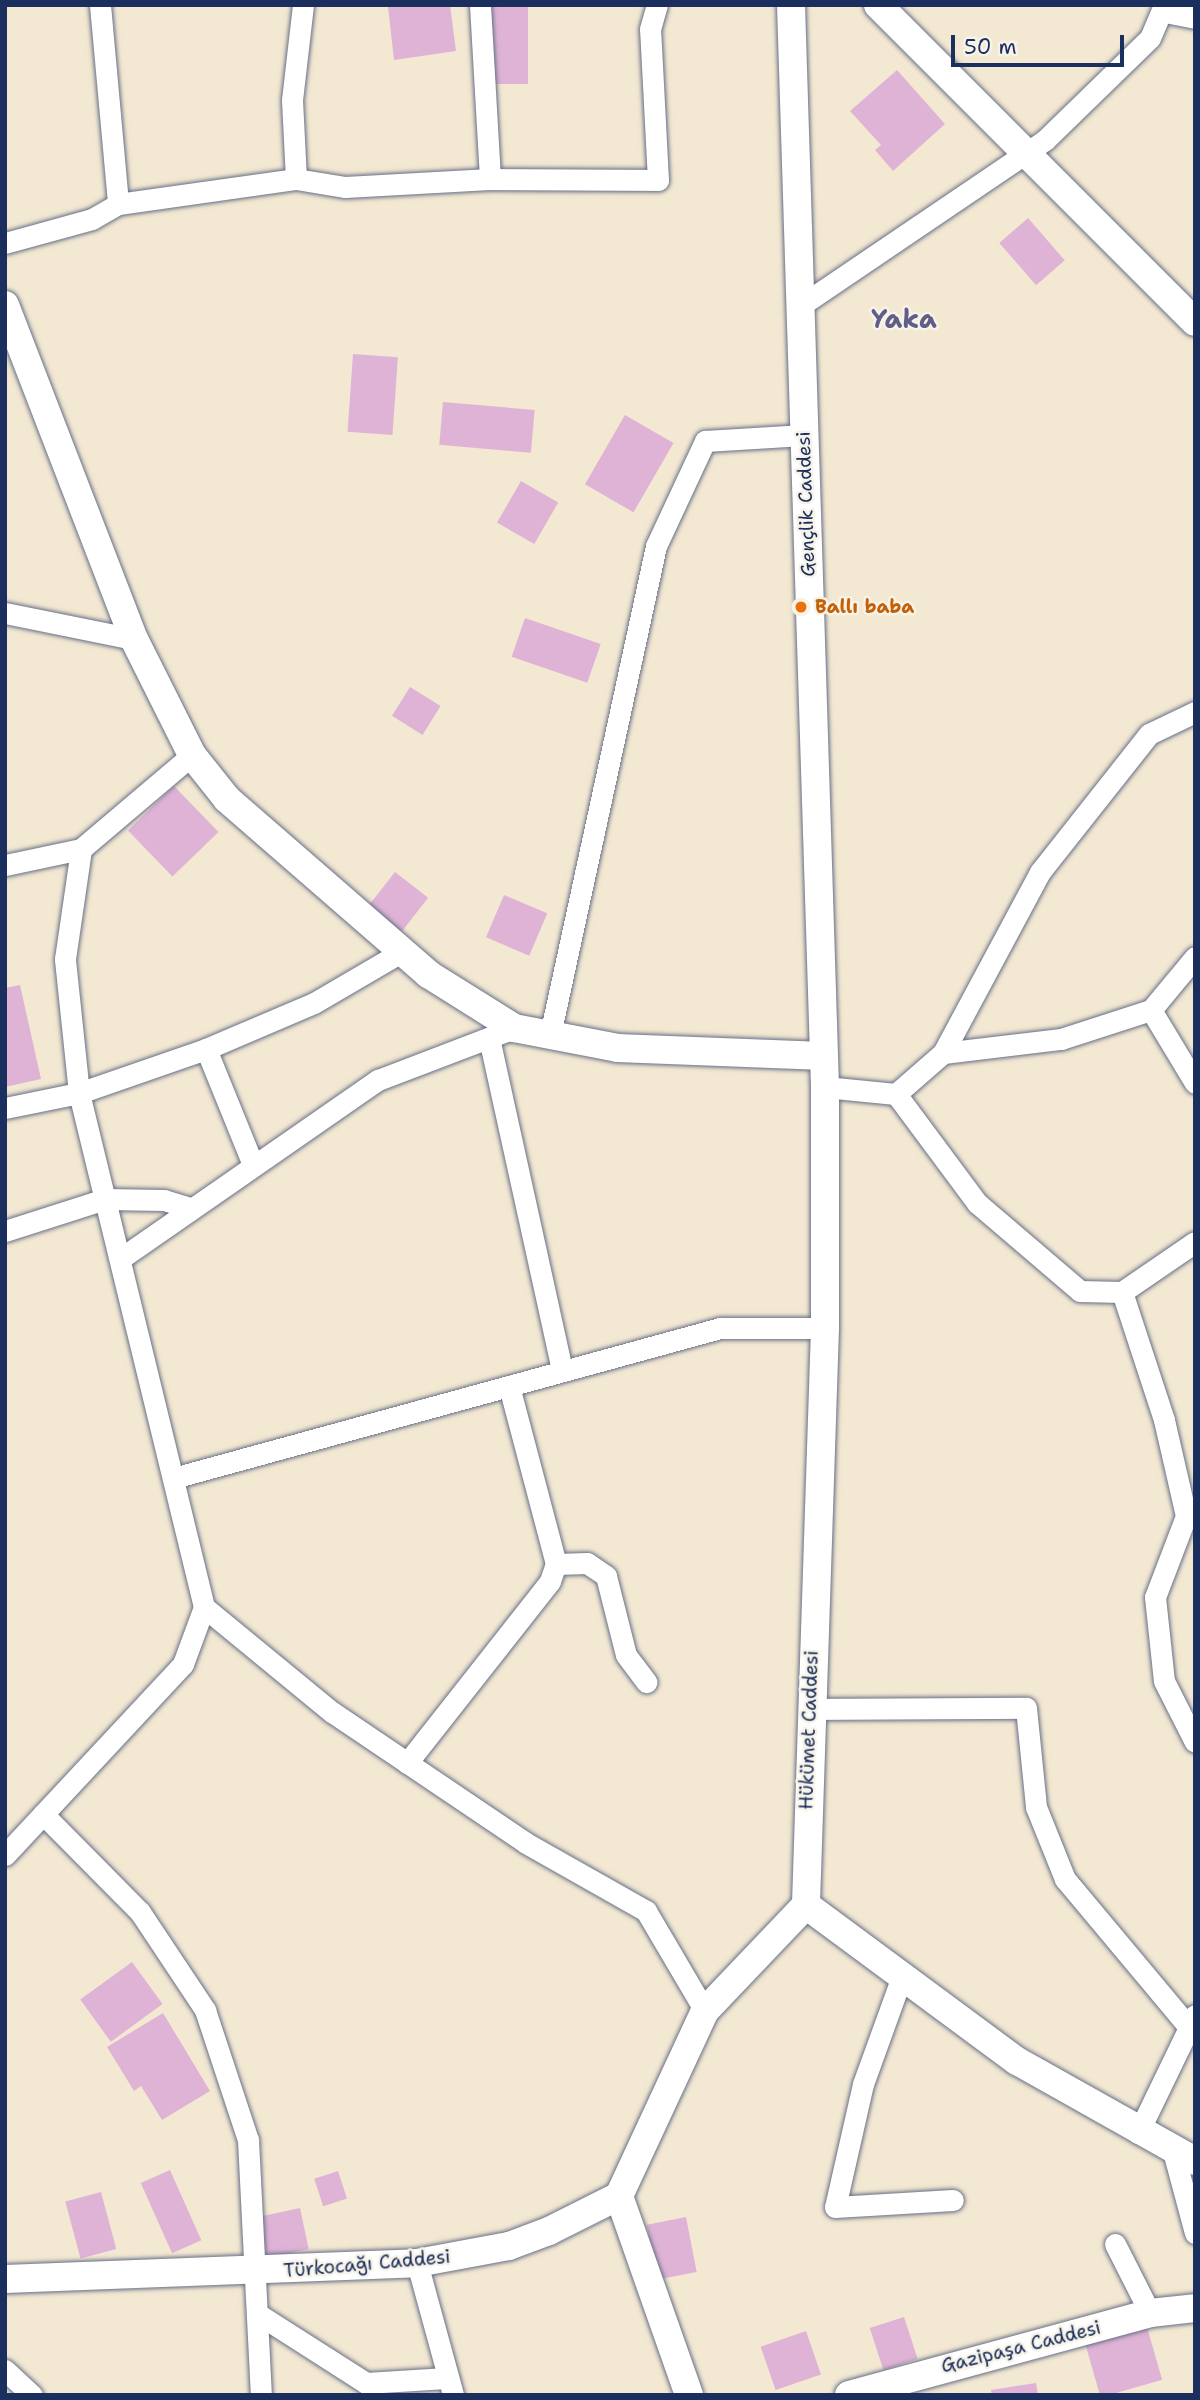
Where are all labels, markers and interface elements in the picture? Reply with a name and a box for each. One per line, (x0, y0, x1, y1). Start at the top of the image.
scale bar (955, 21, 1128, 65)
text: 50 m (964, 33, 1017, 61)
district label: Yaka (871, 303, 937, 335)
street label: Gençlik Caddesi (792, 431, 820, 577)
place label: Ballı baba (815, 596, 914, 618)
marker: Ballı baba (793, 599, 809, 615)
street label: Hükümet Caddesi (795, 1650, 823, 1810)
street label: Türkocağı Caddesi (283, 2245, 451, 2283)
street label: Gazipaşa Caddesi (939, 2316, 1103, 2378)

